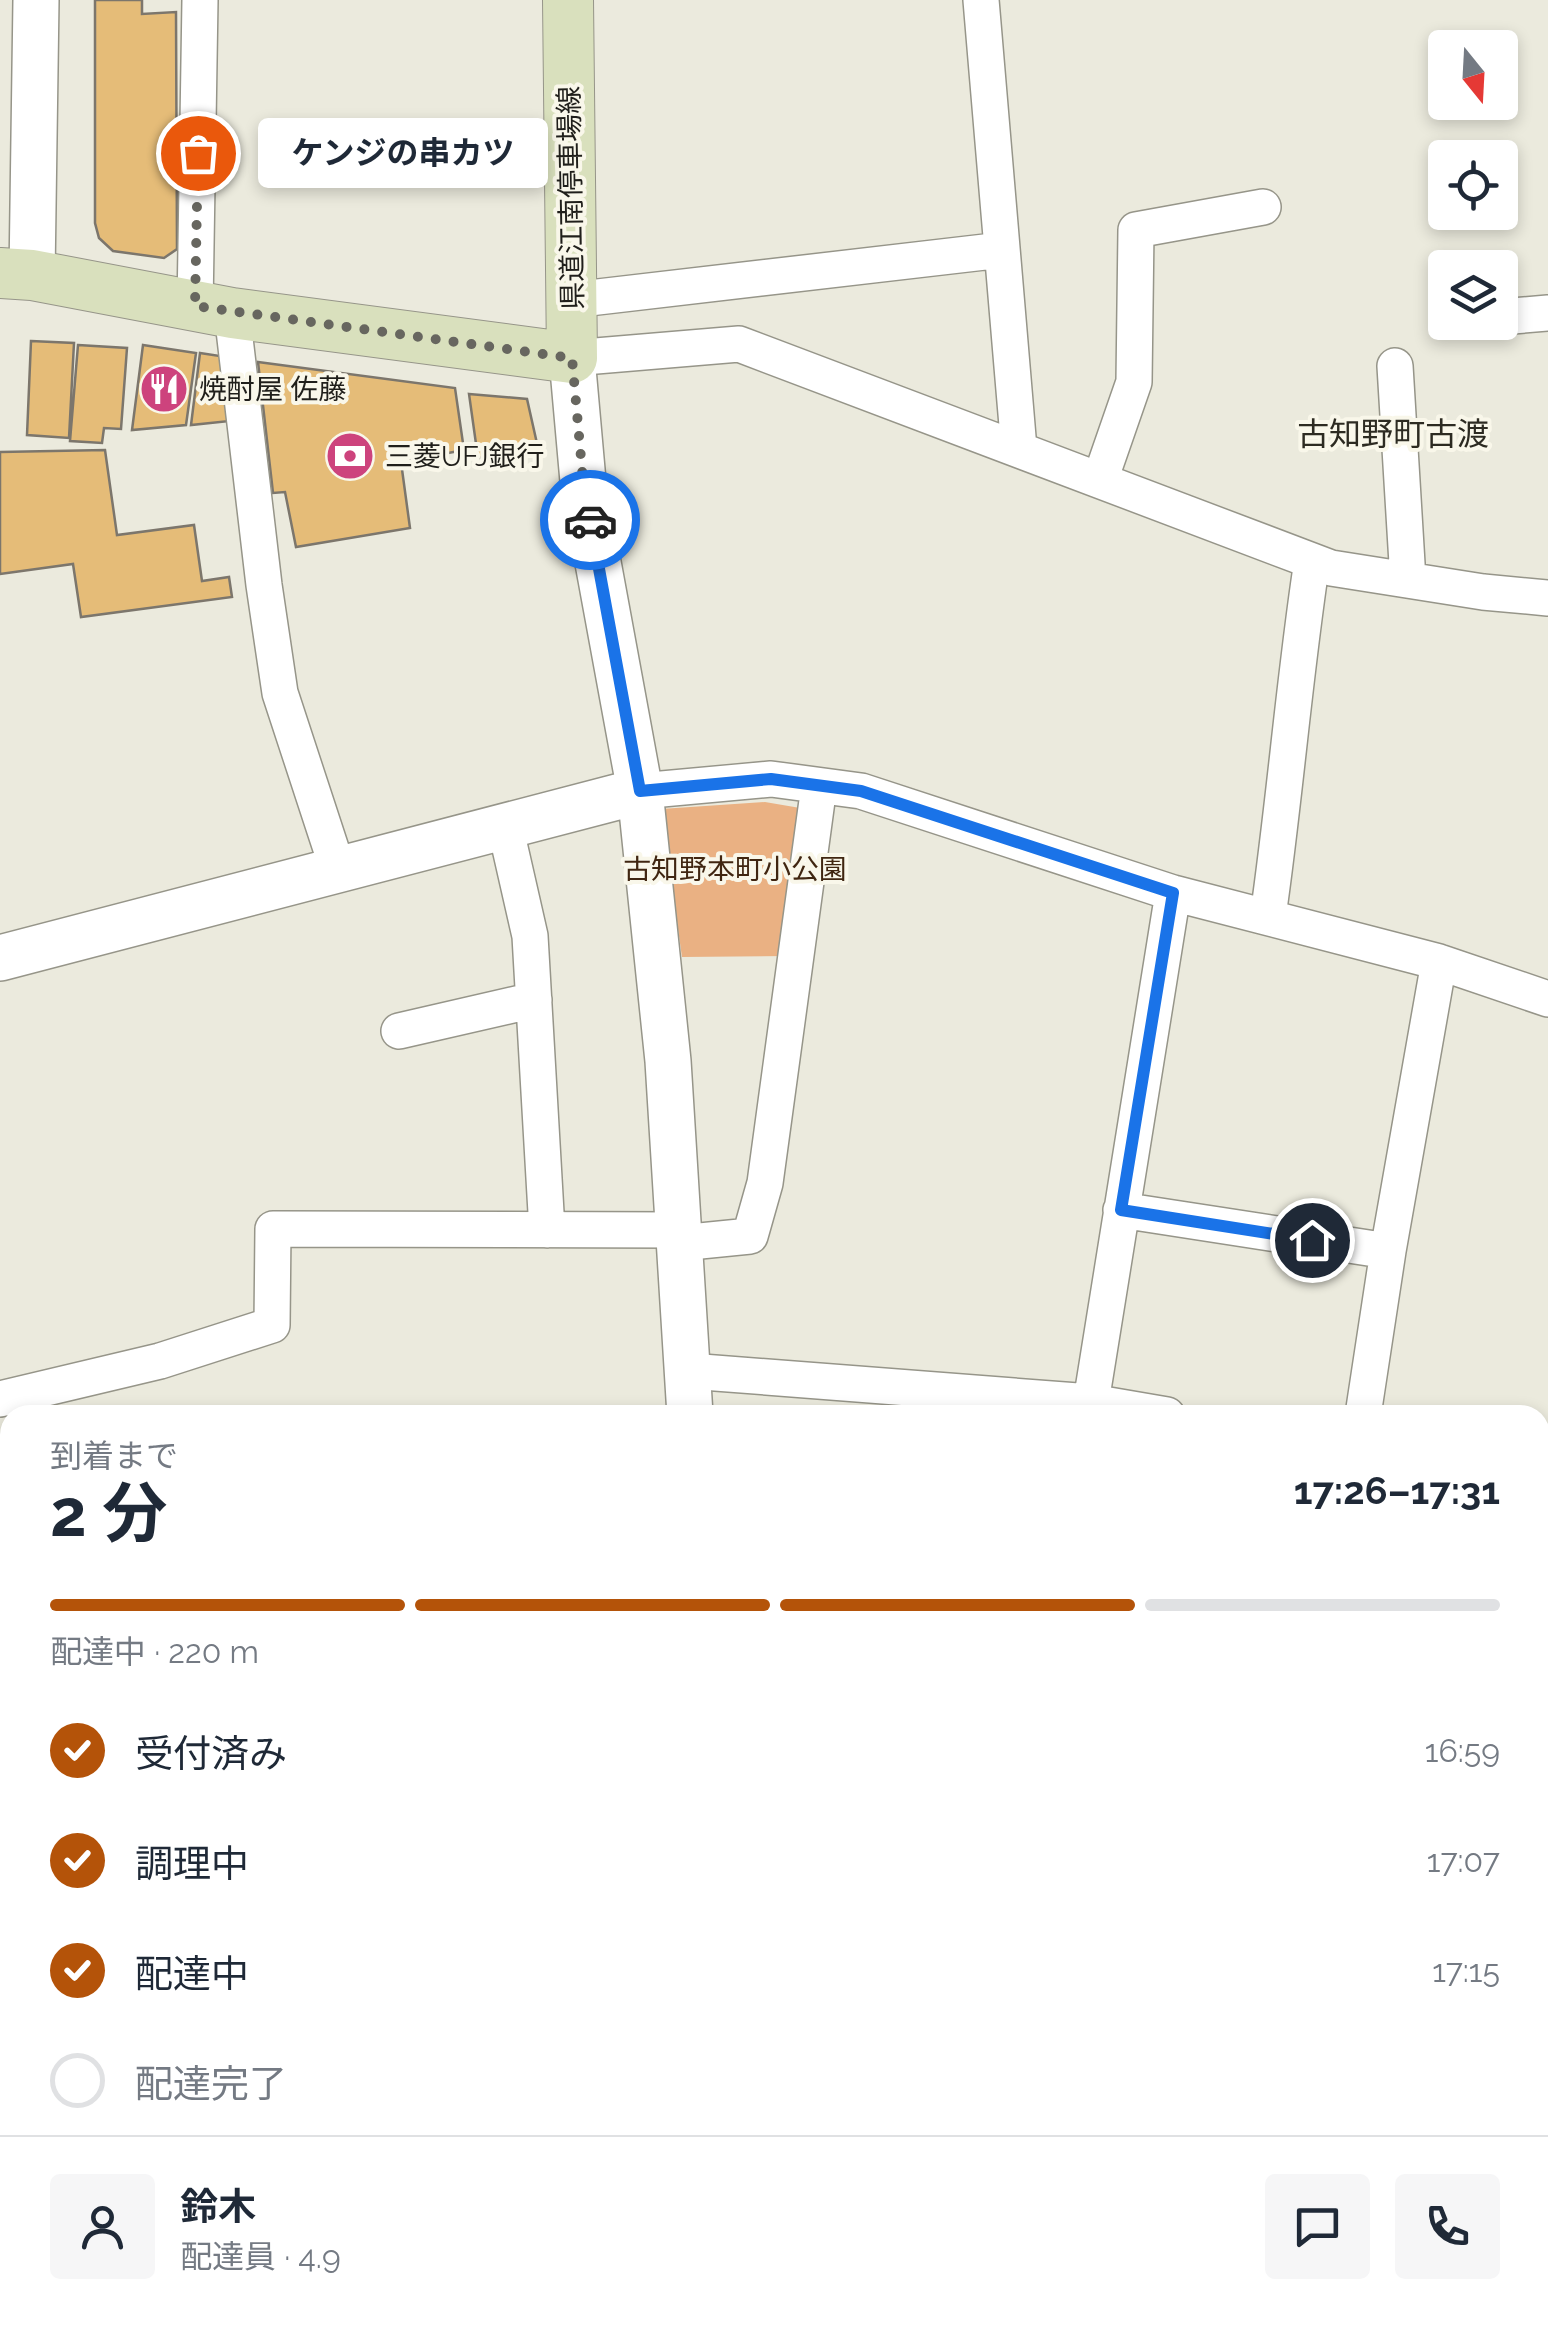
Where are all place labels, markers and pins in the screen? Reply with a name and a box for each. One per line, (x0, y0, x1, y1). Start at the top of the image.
pin (156, 111, 241, 196)
callout: ケンジの串カツ (258, 118, 548, 188)
restaurant icon: 焼酎屋 佐藤 (138, 363, 190, 415)
place label: 焼酎屋 佐藤 (199, 373, 346, 406)
bank icon: 三菱UFJ銀行 (324, 430, 376, 482)
place label: 三菱UFJ銀行 (385, 440, 545, 473)
pin (1270, 1198, 1355, 1283)

